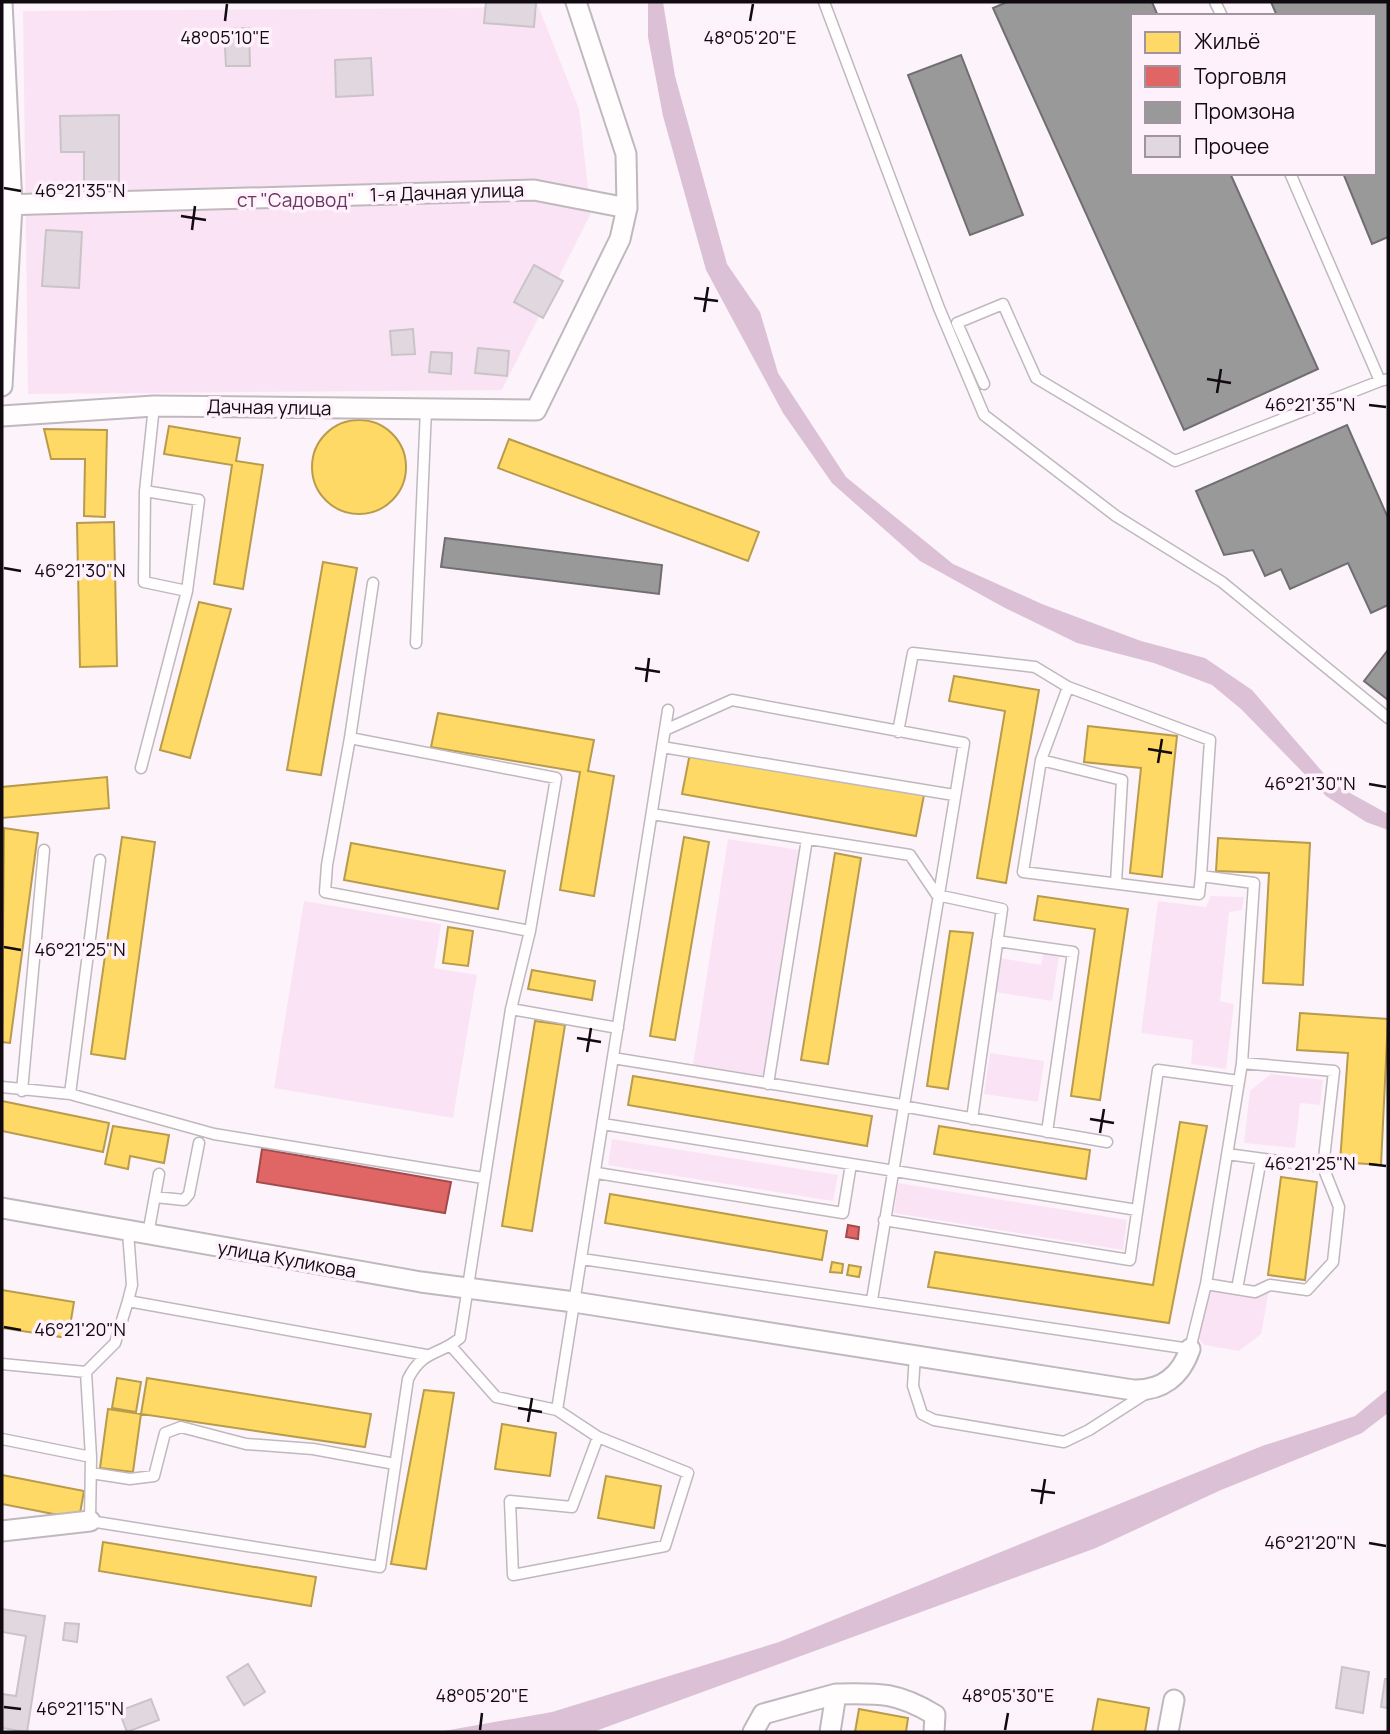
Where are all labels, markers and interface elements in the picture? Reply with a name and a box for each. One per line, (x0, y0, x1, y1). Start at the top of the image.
legend (1131, 14, 1376, 175)
text: 48°05'10"E (180, 25, 270, 49)
text: 48°05'20"E (704, 25, 796, 49)
text: Жильё (1194, 27, 1260, 55)
text: Торговля (1194, 62, 1287, 90)
text: Промзона (1194, 97, 1295, 125)
text: Прочее (1194, 132, 1269, 160)
street label: 1-я Дачная улица (369, 176, 525, 208)
text: 46°21'35"N (35, 178, 125, 202)
park label: ст "Садовод" (237, 187, 355, 213)
text: 46°21'35"N (1265, 392, 1355, 416)
street label: Дачная улица (206, 393, 332, 421)
text: 46°21'30"N (34, 558, 126, 582)
text: 46°21'30"N (1264, 771, 1356, 795)
text: 46°21'25"N (34, 937, 126, 961)
text: 46°21'25"N (1264, 1151, 1356, 1175)
street label: улица Куликова (216, 1234, 358, 1284)
text: 46°21'20"N (34, 1317, 126, 1341)
text: 46°21'20"N (1264, 1530, 1356, 1554)
text: 48°05'20"E (436, 1683, 528, 1707)
text: 48°05'30"E (962, 1683, 1054, 1707)
text: 46°21'15"N (36, 1696, 124, 1720)

